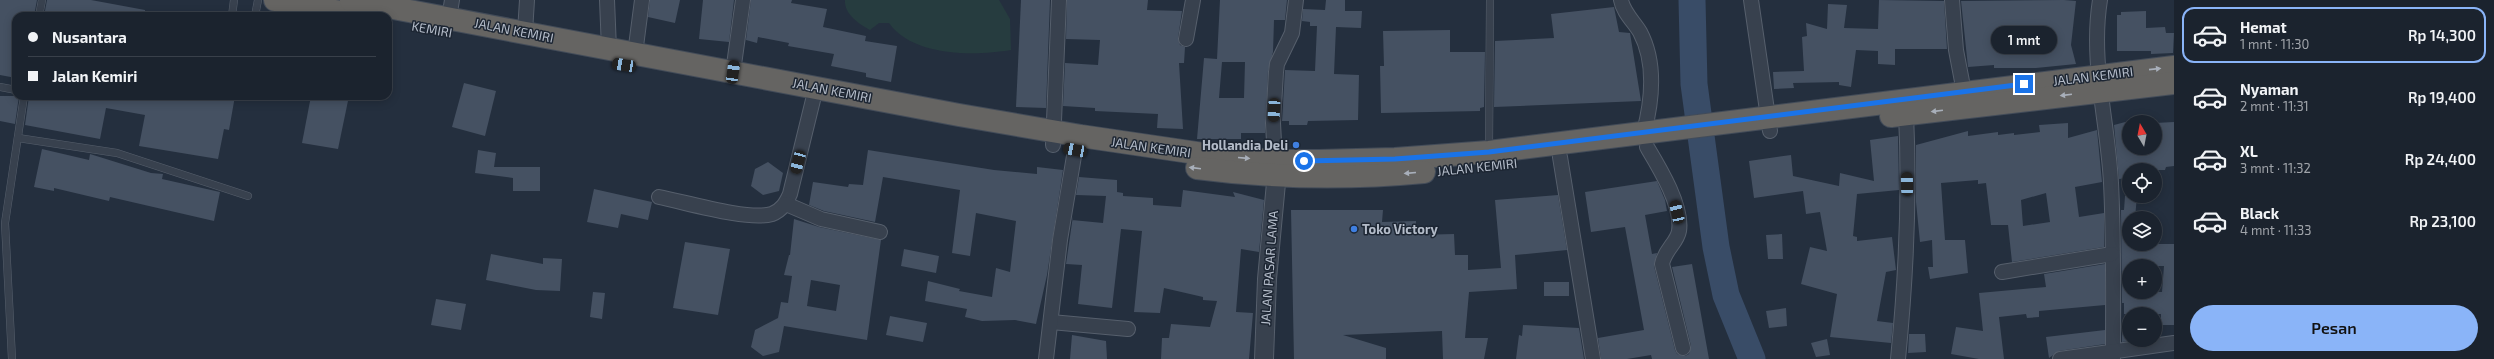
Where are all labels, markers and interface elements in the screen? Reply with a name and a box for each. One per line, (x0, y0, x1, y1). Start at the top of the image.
street label: JALAN KEMIRI (473, 14, 555, 46)
icon: car (2192, 17, 2228, 53)
street label: KEMIRI (410, 18, 454, 40)
text: Hemat (2240, 18, 2287, 36)
callout: 1 mnt (1991, 26, 2057, 54)
text: Rp 14,300 (2408, 26, 2476, 44)
text: Nusantara (52, 28, 127, 46)
text: 1 mnt (2008, 32, 2040, 48)
text: 1 mnt · 11:30 (2240, 36, 2309, 52)
car (611, 57, 637, 73)
car (725, 59, 741, 85)
street label: JALAN KEMIRI (2052, 63, 2134, 89)
one-way arrow (2149, 66, 2162, 72)
text: Jalan Kemiri (52, 67, 137, 85)
street label: JALAN KEMIRI (791, 74, 873, 106)
route end (2015, 75, 2033, 93)
icon: car (2192, 79, 2228, 115)
text: Nyaman (2240, 80, 2299, 98)
text: Rp 19,400 (2408, 88, 2476, 106)
one-way arrow (2060, 92, 2072, 98)
car (1267, 98, 1281, 122)
text: 2 mnt · 11:31 (2240, 98, 2309, 114)
one-way arrow (1931, 107, 1943, 114)
north arrow (2122, 115, 2162, 155)
map controls (2122, 115, 2162, 347)
street label: JALAN KEMIRI (1110, 133, 1192, 161)
place label: Hollandia Deli (1202, 137, 1288, 153)
marker: Hollandia Deli (1291, 140, 1301, 150)
icon: car (2192, 141, 2228, 177)
car (1062, 142, 1088, 158)
text: XL (2240, 142, 2258, 160)
car (789, 149, 807, 175)
text: Rp 24,400 (2405, 150, 2476, 168)
route start (1295, 152, 1313, 170)
one-way arrow (1238, 154, 1250, 161)
street label: JALAN KEMIRI (1436, 155, 1518, 179)
text: 3 mnt · 11:32 (2240, 160, 2311, 176)
button: locate (2122, 163, 2162, 203)
one-way arrow (1189, 165, 1201, 171)
one-way arrow (1404, 170, 1416, 177)
car (1901, 172, 1913, 196)
car (1668, 199, 1686, 225)
icon: car (2192, 203, 2228, 239)
text: Black (2240, 204, 2279, 222)
street label: JALAN PASAR LAMA (1257, 210, 1281, 326)
button: layers (2122, 211, 2162, 251)
text: Rp 23,100 (2410, 212, 2476, 230)
place label: Toko Victory (1362, 221, 1438, 237)
text: 4 mnt · 11:33 (2240, 222, 2312, 238)
marker: Toko Victory (1349, 224, 1359, 234)
button: + (2122, 259, 2162, 299)
button: Pesan (2190, 305, 2478, 351)
button: − (2122, 307, 2162, 347)

